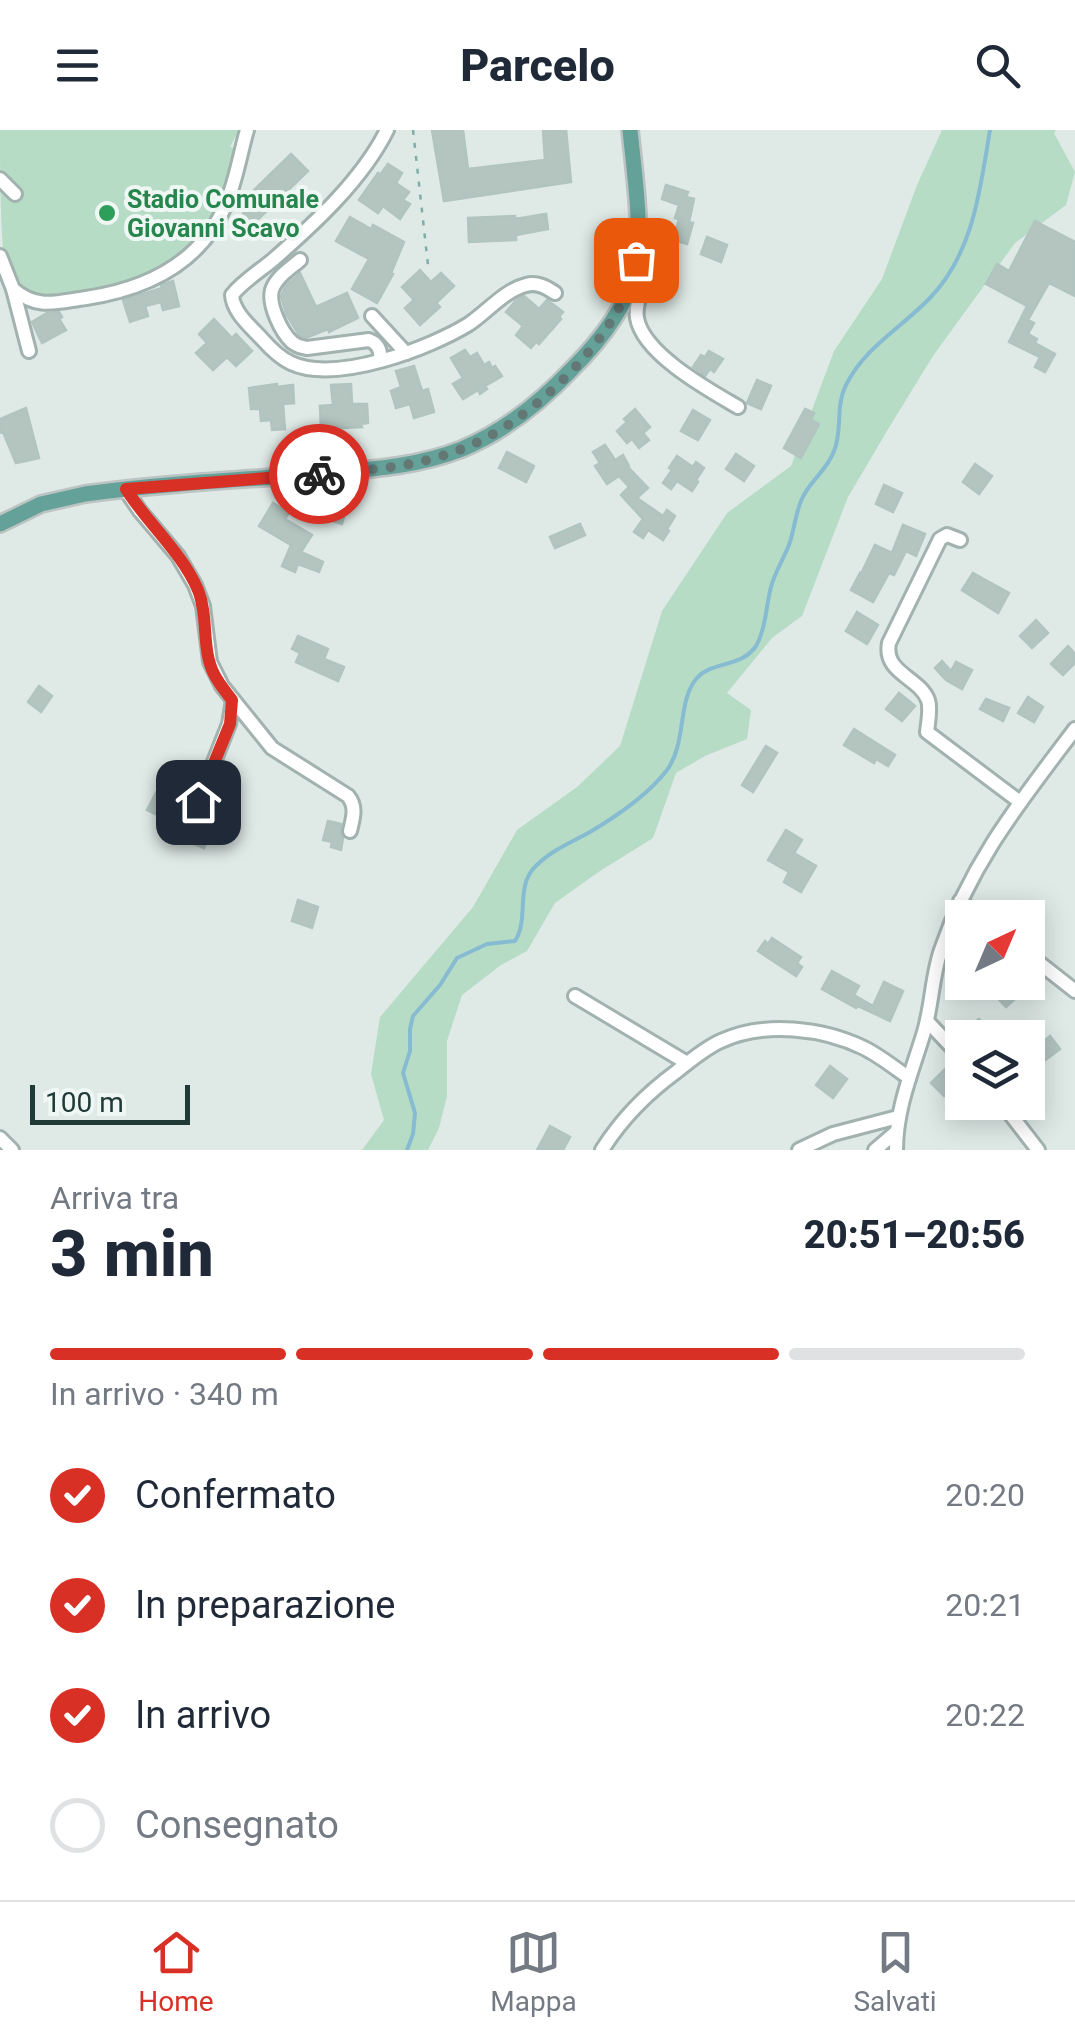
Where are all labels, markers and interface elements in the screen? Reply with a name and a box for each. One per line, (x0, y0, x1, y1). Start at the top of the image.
icon: menu (50, 38, 105, 93)
icon: search (970, 38, 1025, 93)
text: Parcelo (460, 39, 615, 92)
place label: Stadio Comunale Giovanni Scavo (127, 185, 319, 243)
marker: Stadio Comunale Giovanni Scavo (96, 202, 118, 224)
pin (594, 218, 679, 303)
icon: bag (609, 233, 664, 288)
courier (269, 424, 369, 524)
icon: bike (292, 447, 347, 502)
pin (156, 760, 241, 845)
icon: home (171, 775, 226, 830)
north arrow (945, 900, 1045, 1000)
map controls (945, 900, 1045, 1120)
button: layers (945, 1020, 1045, 1120)
scale bar (30, 1080, 190, 1124)
text: 100 m (45, 1086, 124, 1119)
text: Arriva tra (50, 1179, 179, 1217)
text: 20:51–20:56 (804, 1213, 1025, 1257)
text: 3 min (50, 1216, 214, 1292)
text: In arrivo · 340 m (50, 1375, 279, 1413)
icon: check (50, 1468, 105, 1523)
text: Confermato (135, 1473, 336, 1517)
text: 20:20 (945, 1476, 1025, 1514)
icon: check (50, 1578, 105, 1633)
text: In preparazione (135, 1583, 395, 1627)
text: 20:21 (945, 1586, 1025, 1624)
icon: check (50, 1688, 105, 1743)
text: In arrivo (135, 1693, 271, 1737)
text: 20:22 (945, 1696, 1025, 1734)
text: Consegnato (135, 1803, 339, 1847)
tab: Home (138, 1925, 214, 2018)
tab: Mappa (490, 1925, 577, 2018)
tab: Salvati (853, 1925, 937, 2018)

